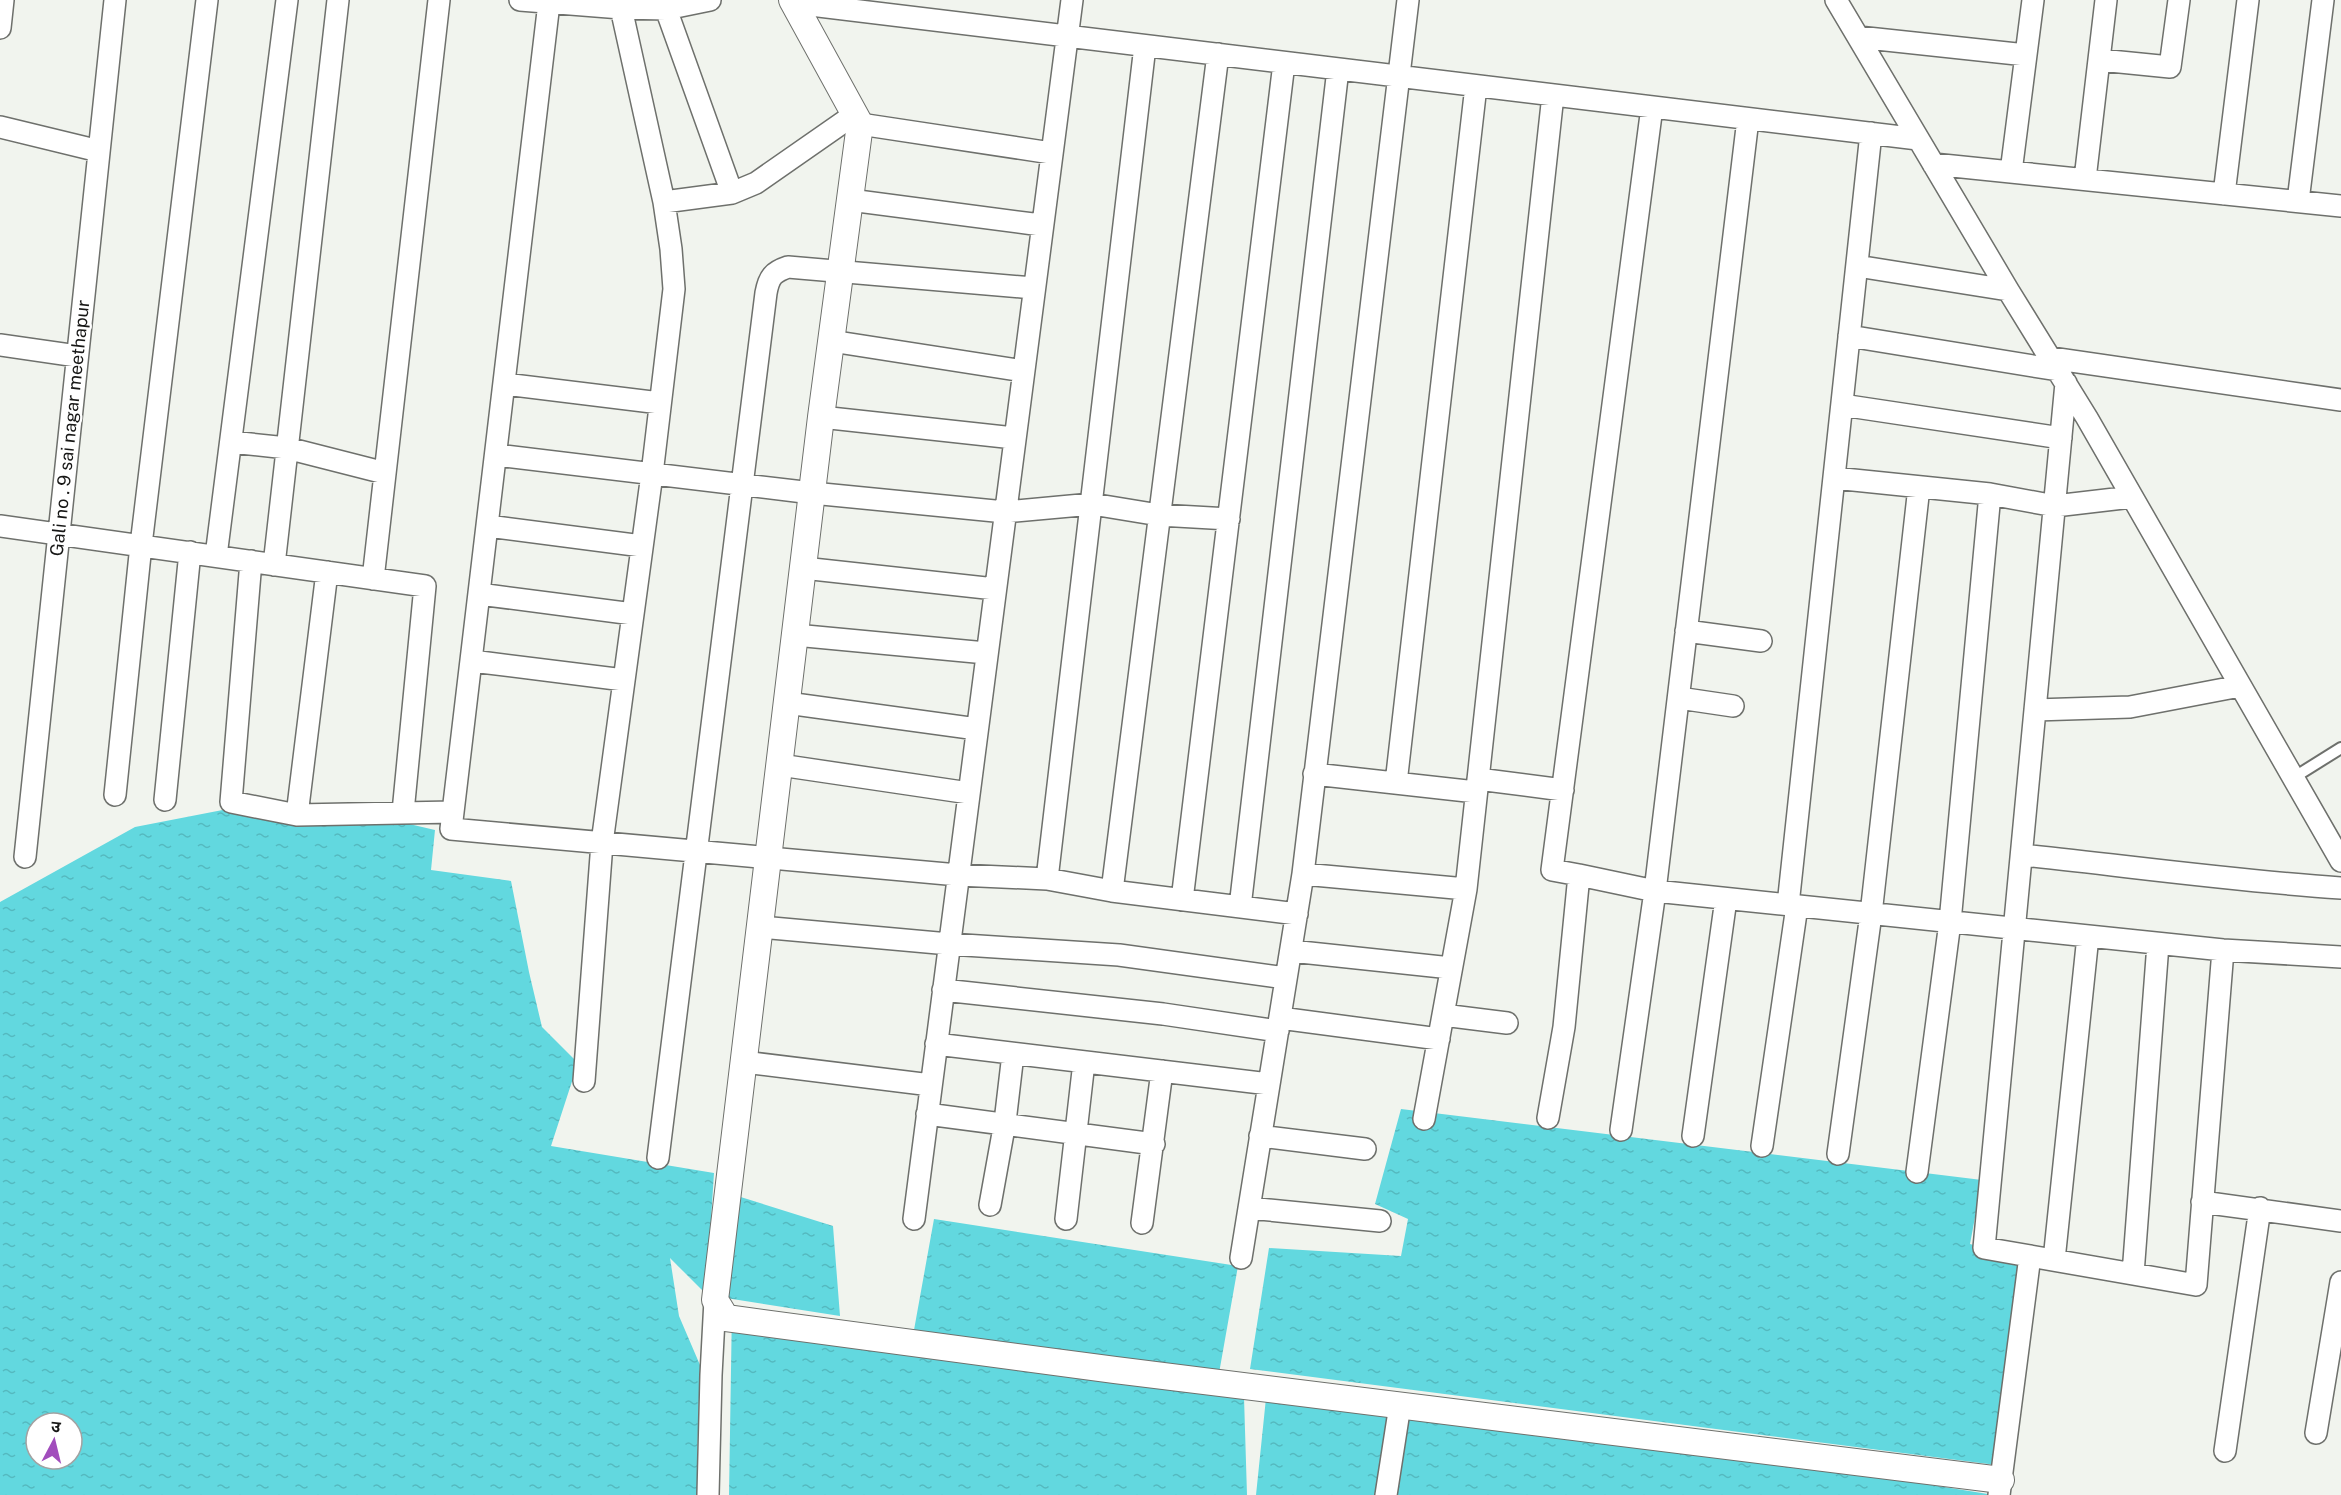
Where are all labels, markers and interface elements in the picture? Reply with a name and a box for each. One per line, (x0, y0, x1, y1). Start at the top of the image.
street label: Gali no . 9 sai nagar meethapur (46, 299, 93, 557)
north arrow (24, 1411, 84, 1471)
text: उ (50, 1417, 62, 1437)

